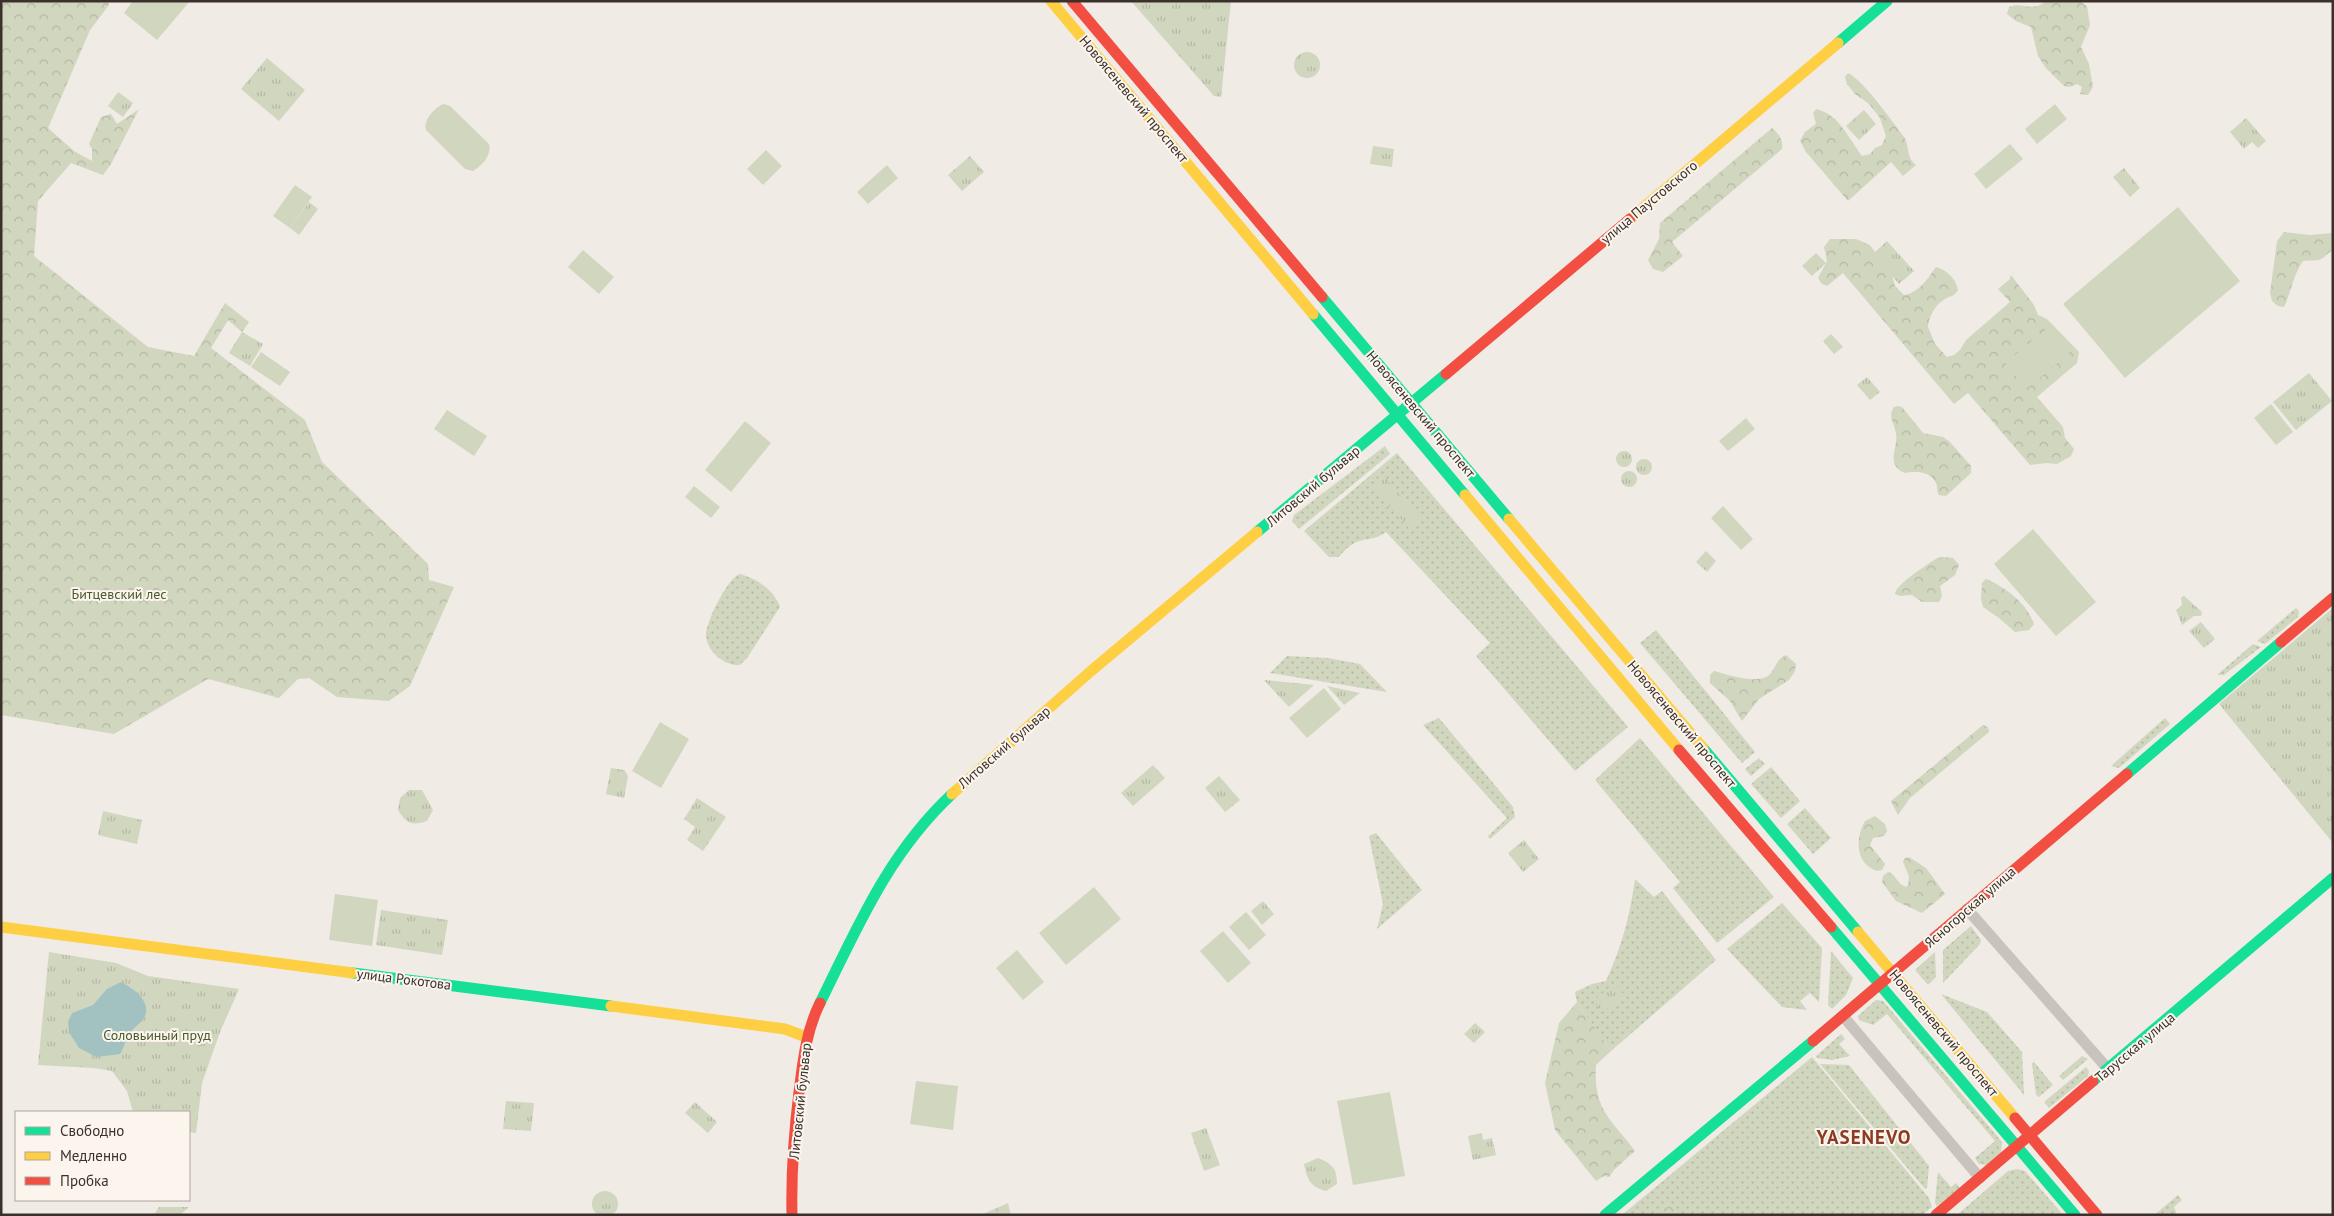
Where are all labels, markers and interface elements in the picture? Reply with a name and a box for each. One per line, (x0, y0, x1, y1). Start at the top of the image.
street label: Новоясеневский проспект (1075, 32, 1193, 167)
street label: улица Паустовского (1597, 156, 1701, 248)
street label: Новоясеневский проспект (1362, 347, 1480, 482)
street label: Литовский бульвар (1262, 442, 1364, 531)
park label: Битцевский лес (71, 585, 167, 603)
street label: Новоясеневский проспект (1623, 657, 1741, 792)
street label: Литовский бульвар (953, 702, 1054, 793)
street label: Ясногорская улица (1921, 862, 2019, 952)
street label: улица Рокотова (356, 964, 452, 994)
street label: Новоясеневский проспект (1885, 966, 2003, 1101)
street label: Тарусская улица (2091, 1008, 2179, 1086)
park label: Соловьиный пруд (103, 1026, 211, 1044)
street label: Литовский бульвар (785, 1042, 815, 1161)
legend (15, 1111, 190, 1201)
text: Свободно (60, 1121, 124, 1140)
district label: YASENEVO (1816, 1125, 1911, 1149)
text: Медленно (60, 1146, 127, 1165)
text: Пробка (60, 1171, 109, 1190)

